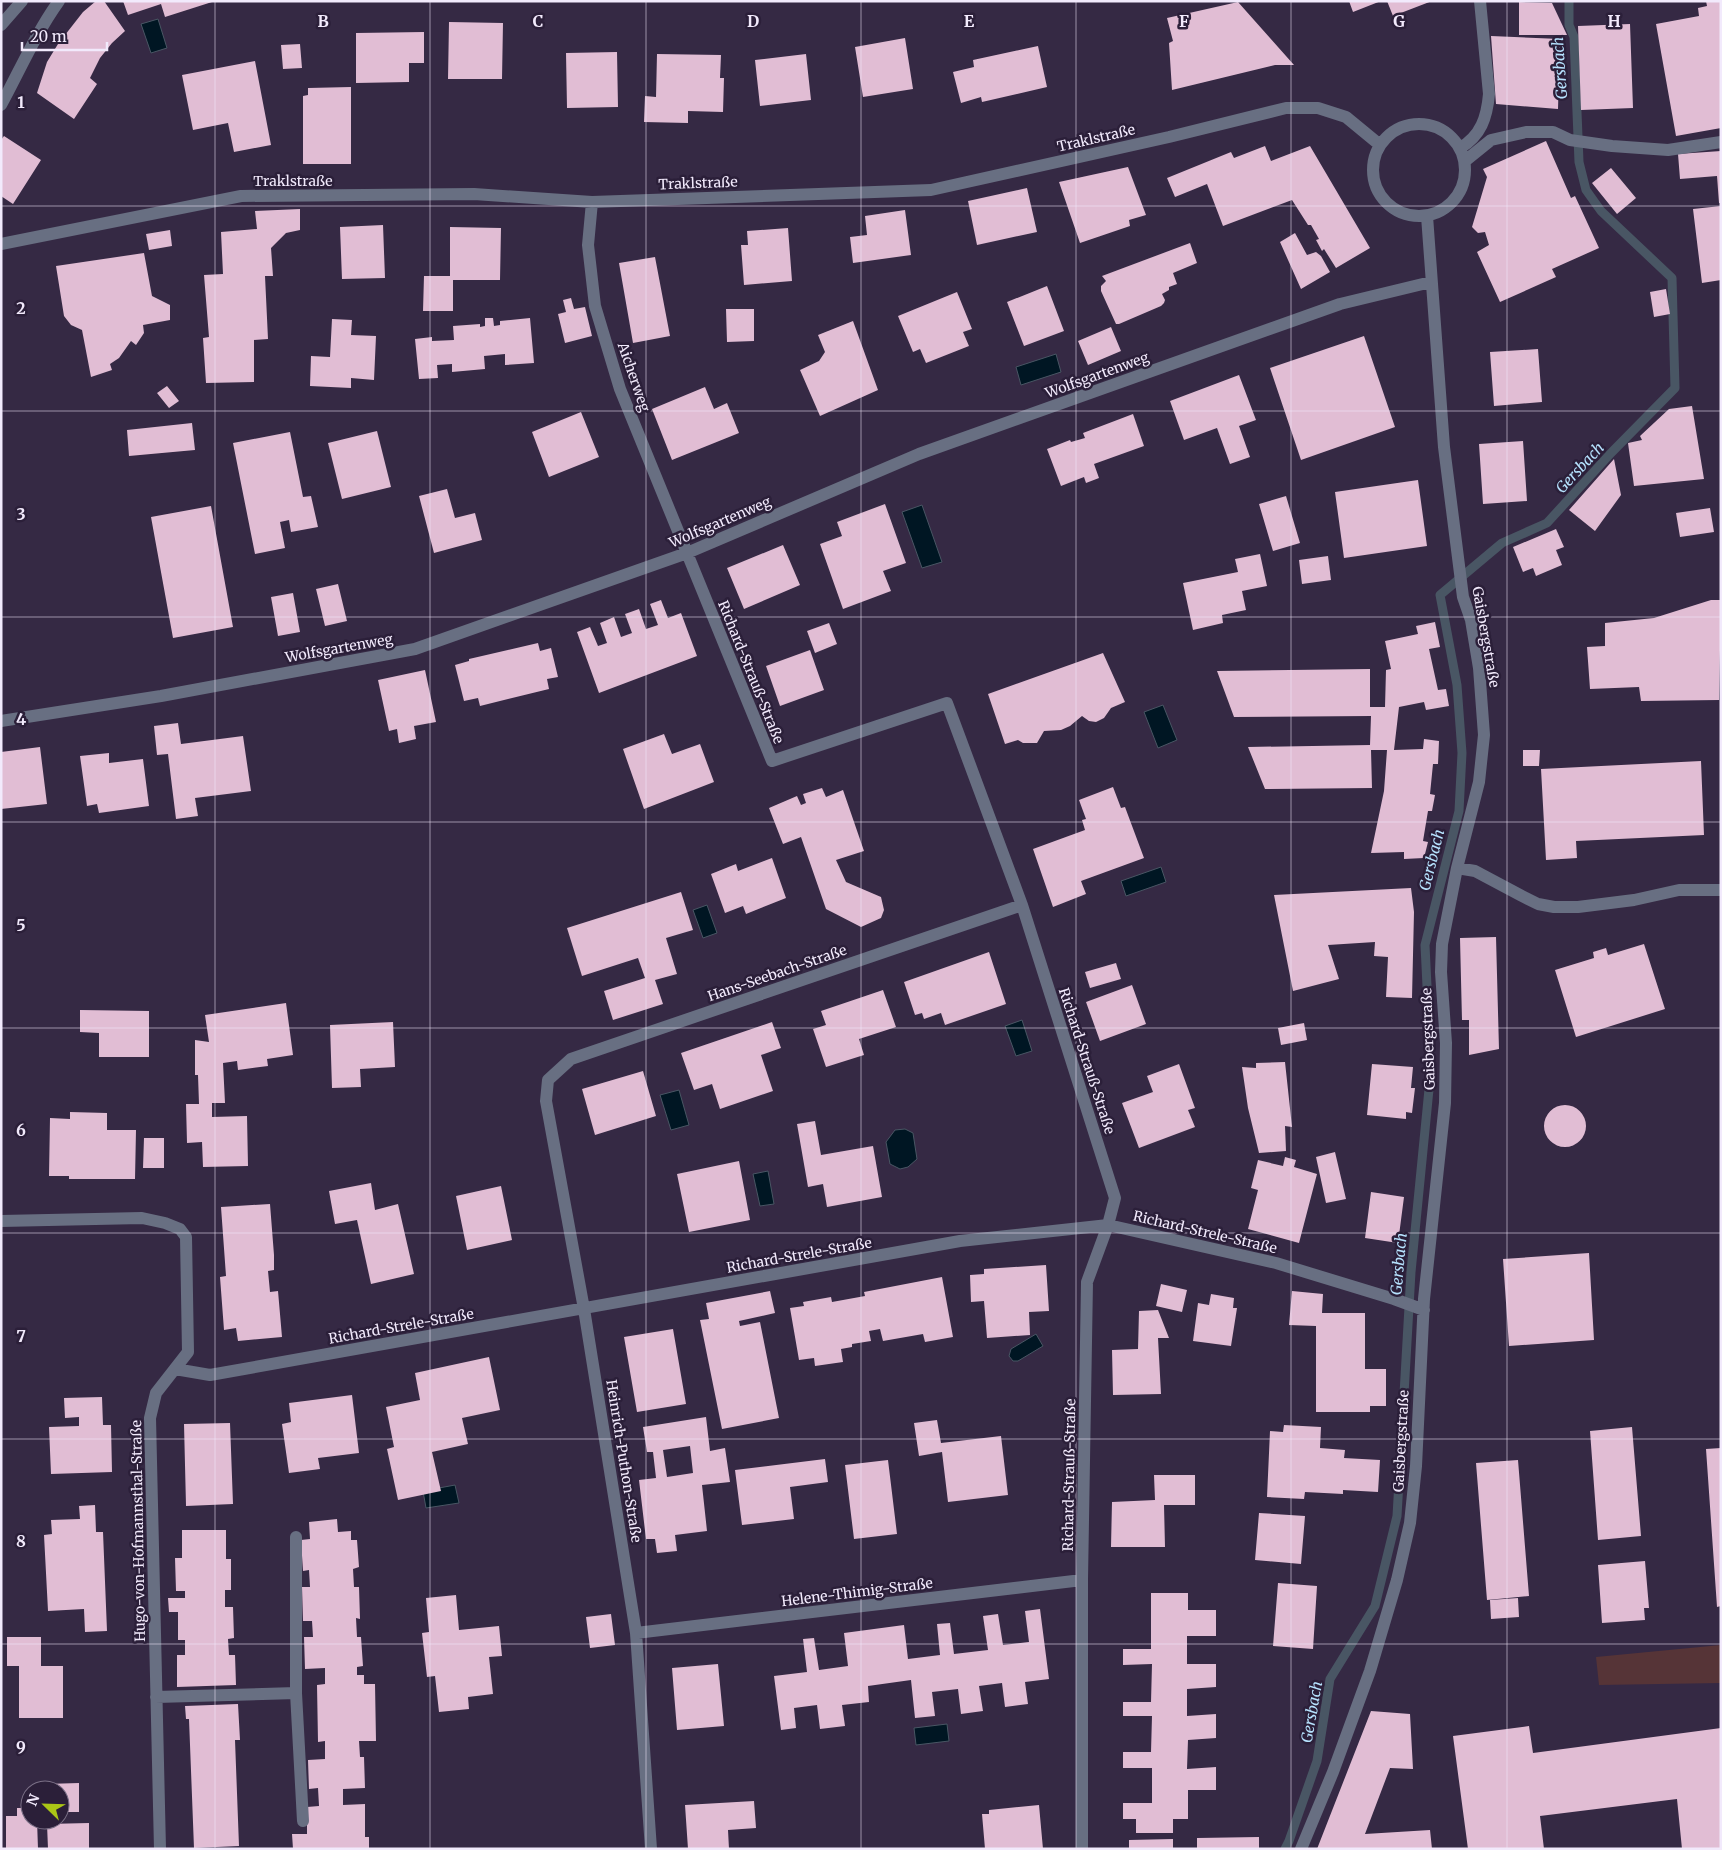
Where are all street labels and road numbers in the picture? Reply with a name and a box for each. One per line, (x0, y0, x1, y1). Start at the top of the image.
street label: Traklstraße (1055, 120, 1137, 156)
street label: Traklstraße (253, 172, 333, 190)
street label: Traklstraße (658, 173, 738, 193)
street label: Aicherweg (613, 339, 654, 414)
street label: Wolfsgartenweg (1042, 348, 1152, 402)
street label: Wolfsgartenweg (665, 492, 774, 552)
street label: Gaisbergstraße (1468, 585, 1504, 689)
street label: Richard-Strauß-Straße (714, 598, 788, 746)
street label: Wolfsgartenweg (283, 630, 395, 667)
street label: Hans-Seebach-Straße (705, 941, 849, 1005)
street label: Richard-Strauß-Straße (1055, 985, 1119, 1137)
street label: Gaisbergstraße (1417, 988, 1439, 1090)
street label: Richard-Strele-Straße (1131, 1207, 1279, 1257)
street label: Richard-Strele-Straße (725, 1233, 873, 1277)
street label: Richard-Strele-Straße (327, 1304, 475, 1348)
street label: Heinrich-Puthon-Straße (602, 1378, 646, 1544)
street label: Gaisbergstraße (1389, 1390, 1413, 1492)
street label: Richard-Strauß-Straße (1059, 1398, 1079, 1552)
street label: Hugo-von-Hofmannsthal-Straße (127, 1420, 149, 1642)
street label: Helene-Thimig-Straße (780, 1574, 934, 1610)

